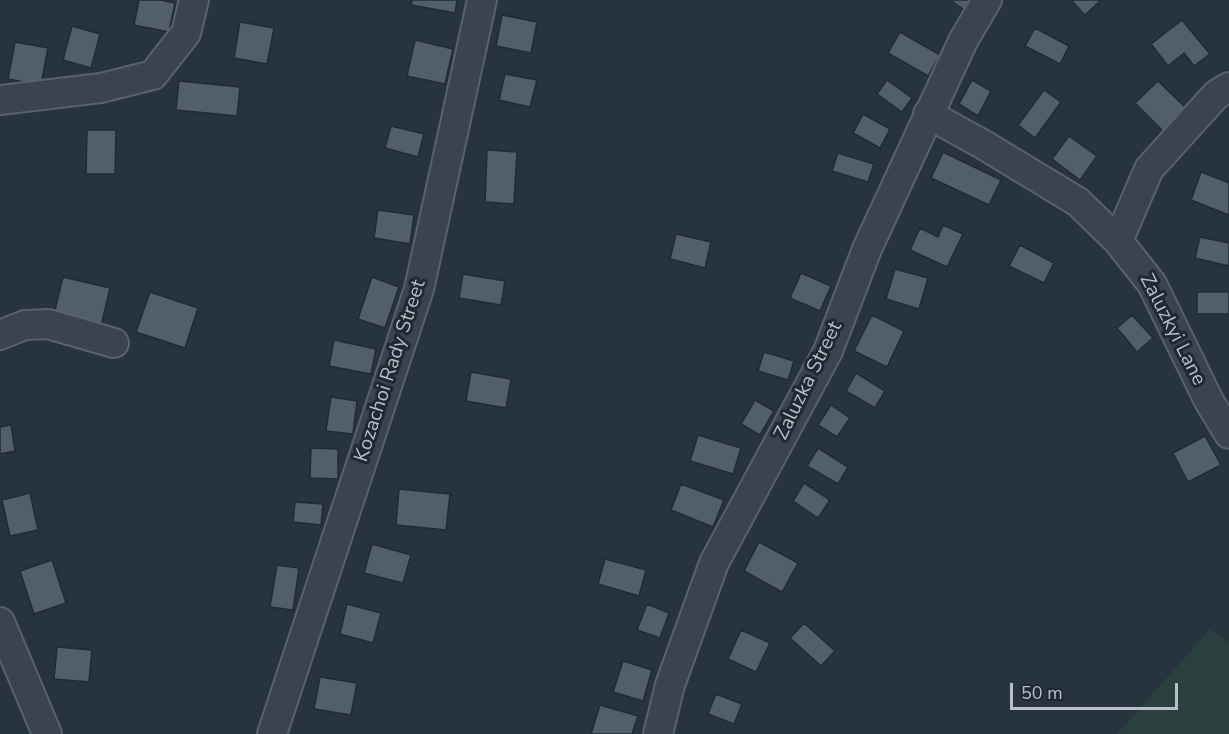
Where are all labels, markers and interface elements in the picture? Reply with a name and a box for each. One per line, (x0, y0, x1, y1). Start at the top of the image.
street label: Zaluzkyi Lane (1134, 270, 1210, 390)
street label: Kozachoi Rady Street (350, 277, 432, 465)
street label: Zaluzka Street (770, 318, 848, 444)
scale bar (1013, 671, 1181, 709)
text: 50 m (1021, 681, 1063, 705)

